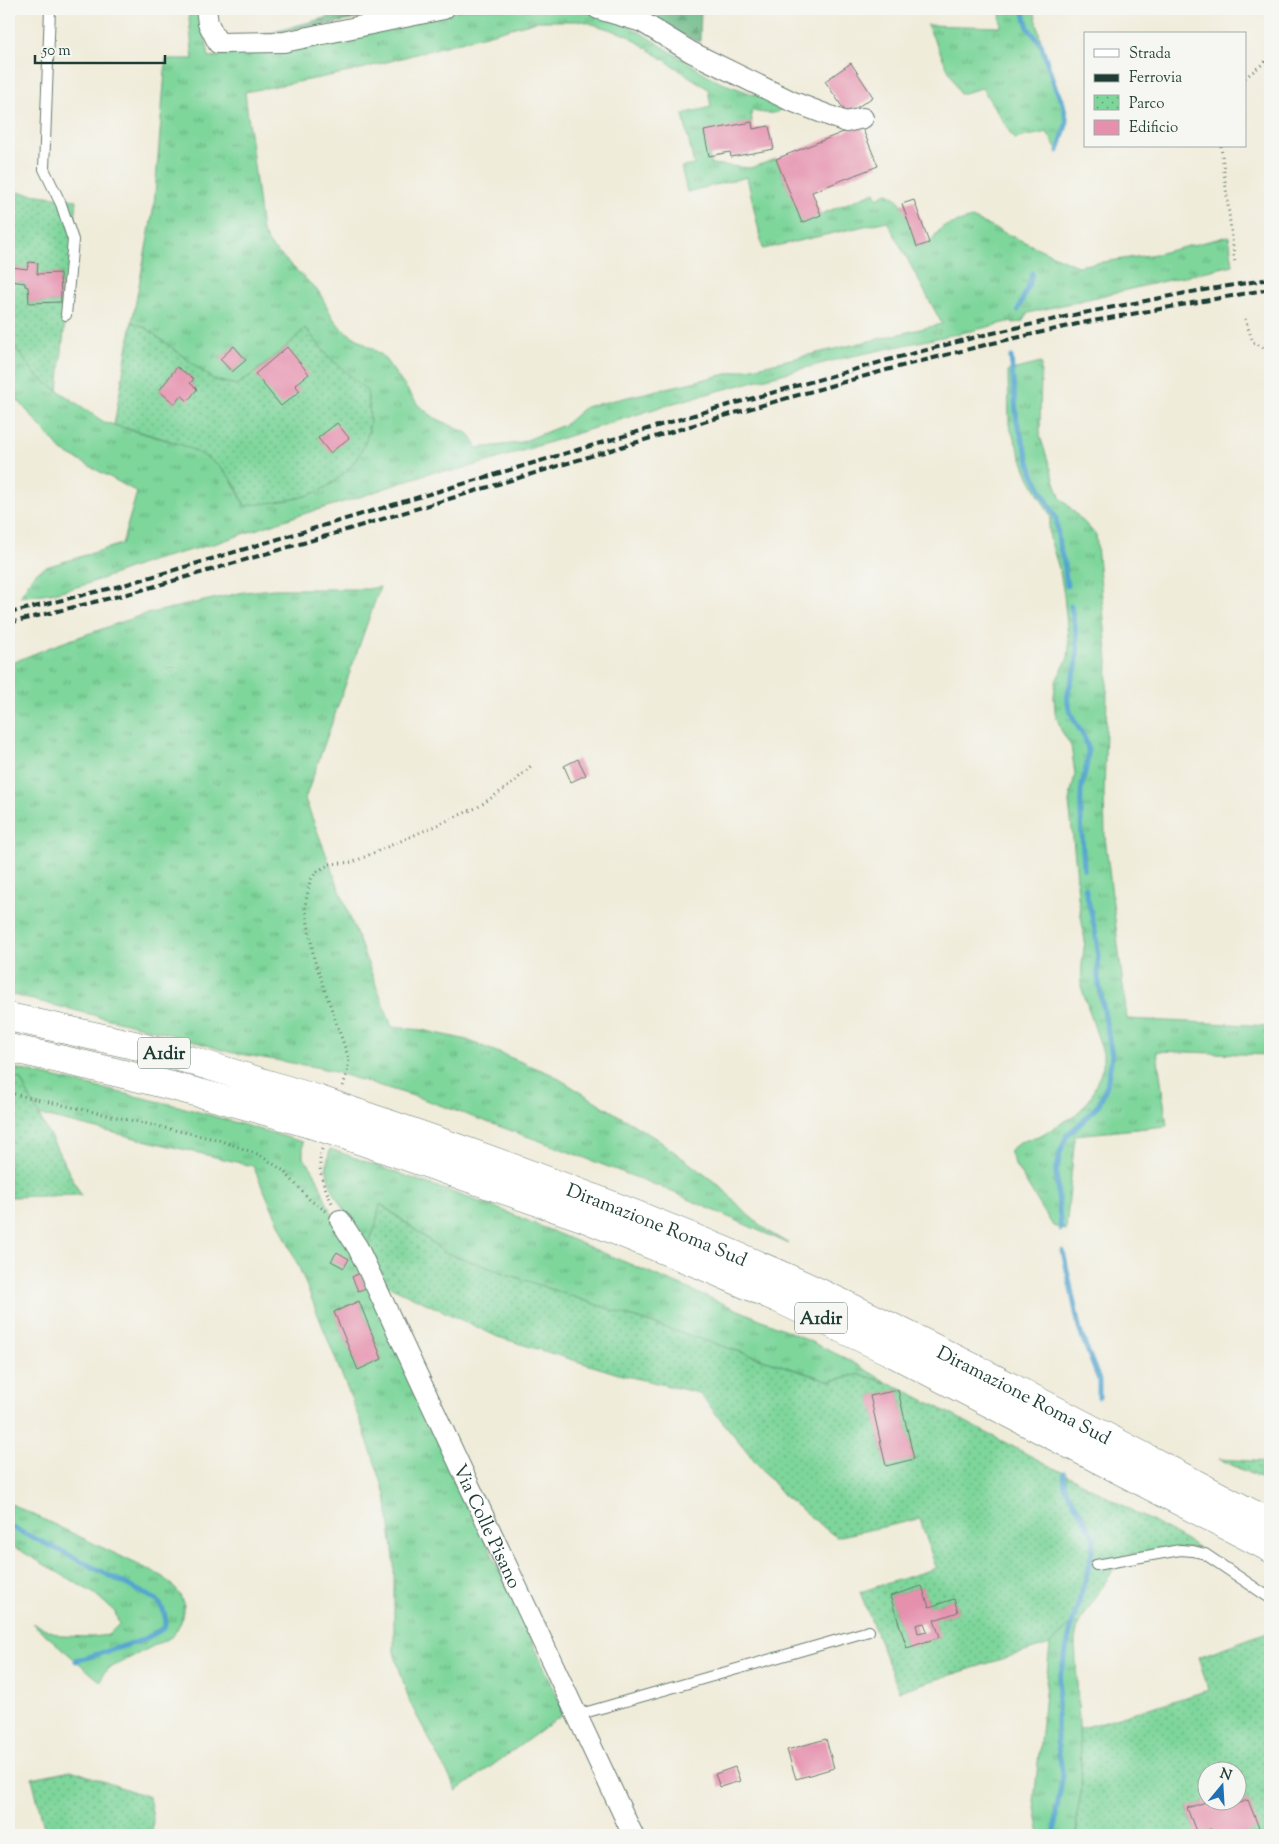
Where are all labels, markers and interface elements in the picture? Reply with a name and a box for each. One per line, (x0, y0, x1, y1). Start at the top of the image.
scale bar (35, 32, 165, 64)
legend (1084, 32, 1246, 148)
text: 50 m (41, 41, 71, 62)
text: Strada (1129, 44, 1171, 65)
text: Ferrovia (1129, 68, 1182, 89)
text: Parco (1129, 94, 1165, 115)
text: Edificio (1129, 118, 1178, 139)
road number: A1dir (138, 1038, 190, 1068)
street label: Diramazione Roma Sud (562, 1178, 751, 1275)
road number: A1dir (795, 1302, 847, 1334)
street label: Diramazione Roma Sud (931, 1340, 1115, 1453)
street label: Via Colle Pisano (445, 1460, 527, 1593)
north arrow (1196, 1762, 1246, 1812)
text: N (1217, 1764, 1234, 1787)

